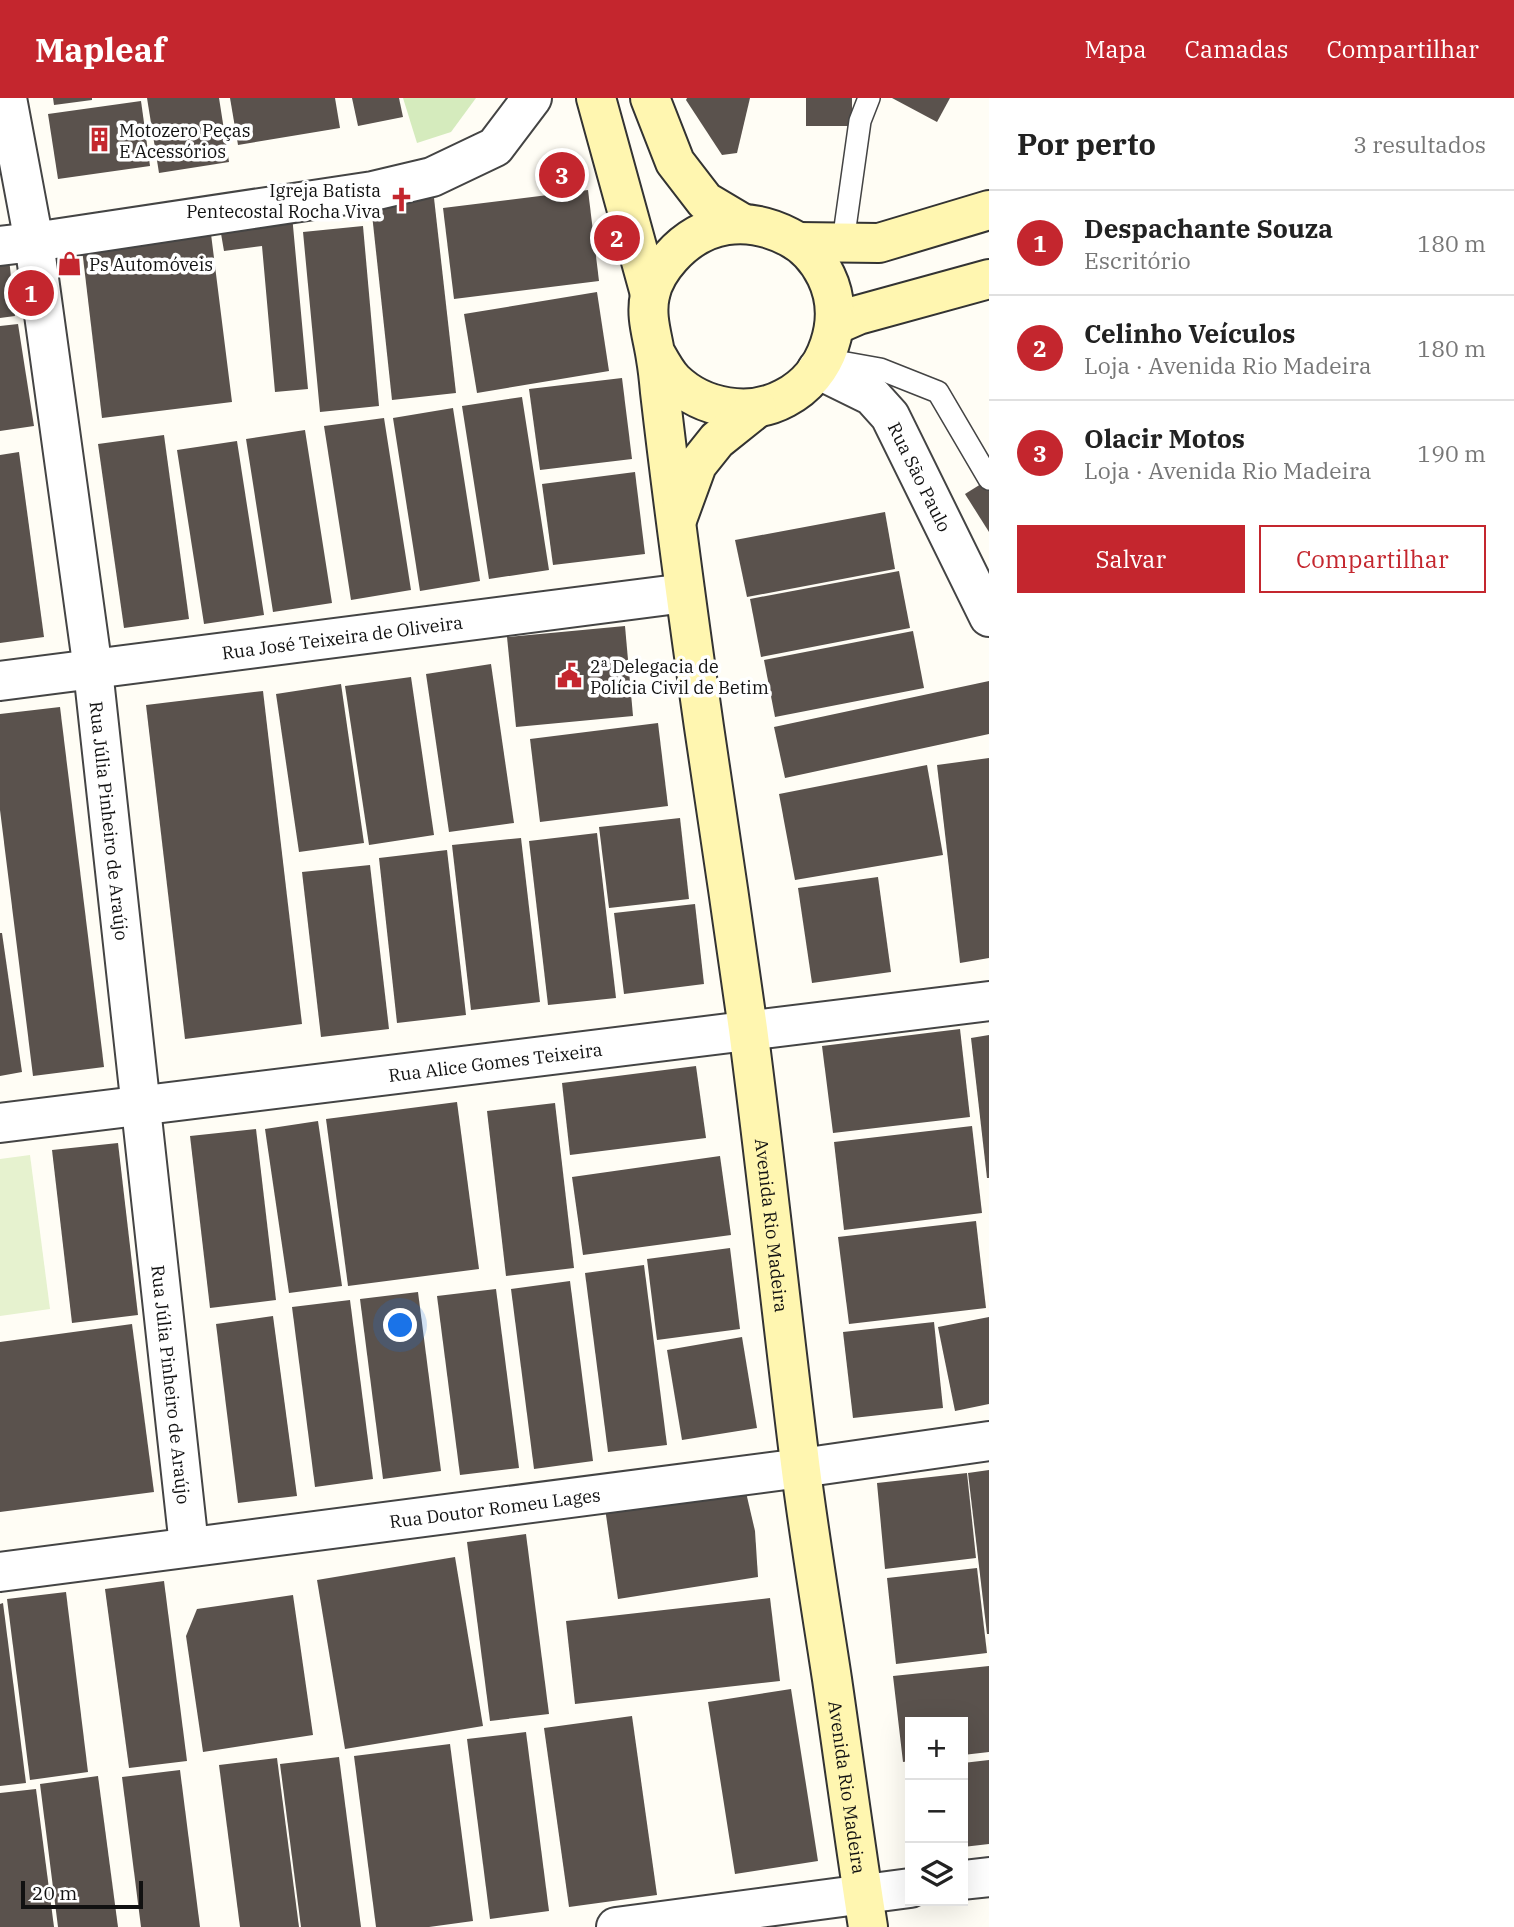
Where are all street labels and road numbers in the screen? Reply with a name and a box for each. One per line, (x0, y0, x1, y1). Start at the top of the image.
street label: Rua São Paulo (883, 418, 957, 535)
street label: Rua José Teixeira de Oliveira (220, 610, 464, 664)
street label: Rua Júlia Pinheiro de Araújo (85, 700, 134, 942)
street label: Rua Alice Gomes Teixeira (387, 1037, 604, 1087)
street label: Avenida Rio Madeira (750, 1137, 793, 1314)
street label: Rua Júlia Pinheiro de Araújo (147, 1264, 196, 1505)
street label: Rua Doutor Romeu Lages (388, 1483, 602, 1533)
street label: Avenida Rio Madeira (824, 1699, 871, 1876)

